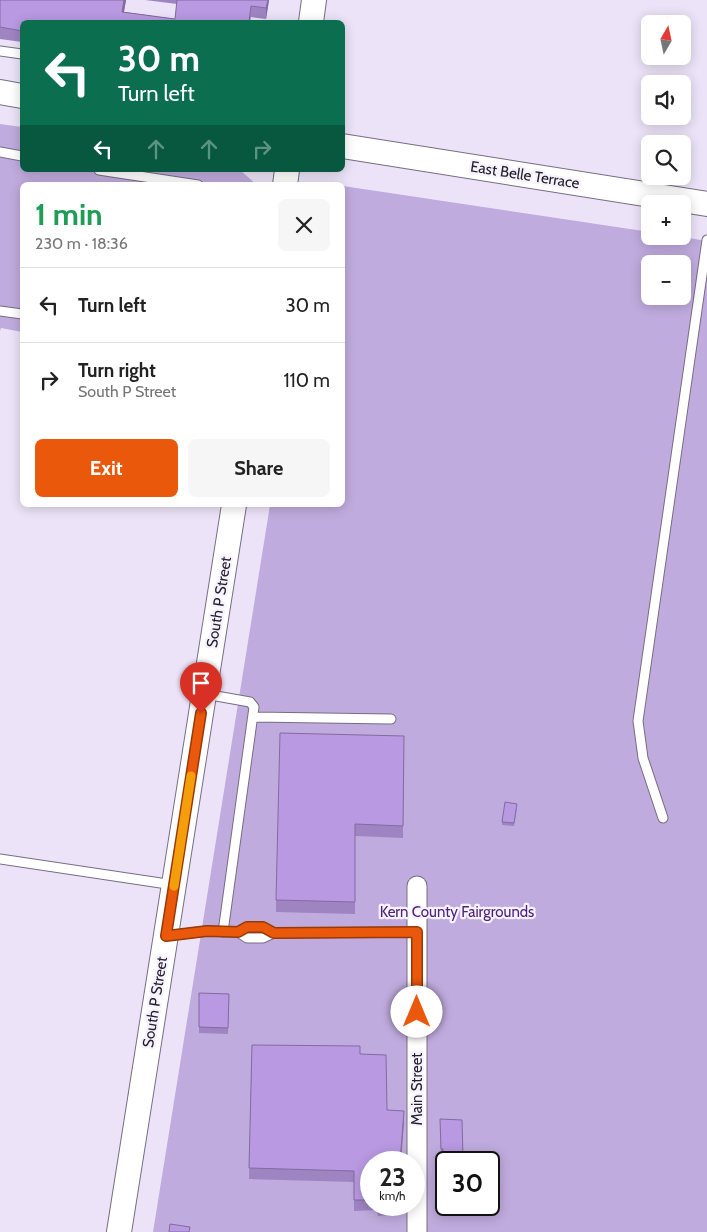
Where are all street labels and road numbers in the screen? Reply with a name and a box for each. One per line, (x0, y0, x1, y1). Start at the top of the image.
street label: East Belle Terrace (469, 157, 581, 193)
street label: South P Street (203, 555, 235, 649)
street label: South P Street (139, 955, 171, 1049)
street label: Main Street (408, 1053, 426, 1125)

